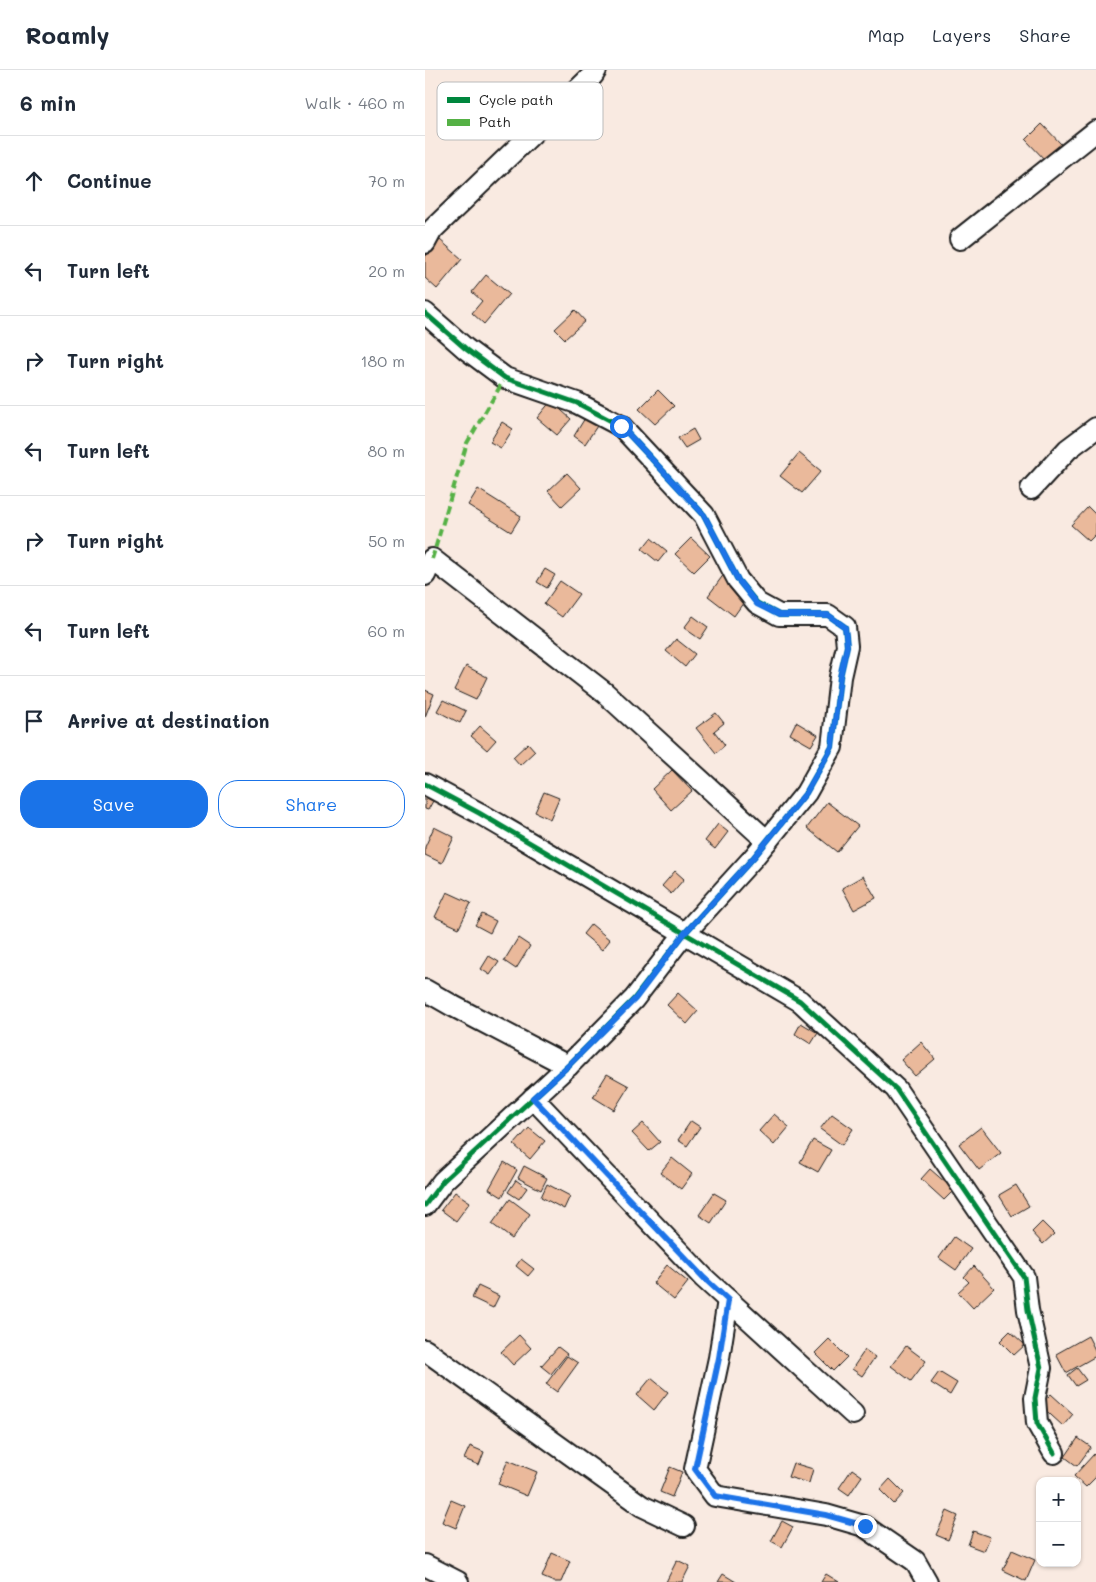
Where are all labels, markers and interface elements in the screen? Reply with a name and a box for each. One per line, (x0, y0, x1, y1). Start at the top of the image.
text: Roamly (25, 19, 109, 50)
text: Map (868, 23, 904, 47)
text: Layers (932, 23, 991, 47)
text: Share (1019, 23, 1071, 47)
legend (437, 82, 603, 140)
text: 6 min (20, 89, 76, 116)
text: Cycle path (479, 90, 553, 109)
text: Walk · 460 m (304, 92, 405, 113)
text: Path (479, 112, 510, 131)
icon: ahead (20, 167, 48, 195)
text: Continue (67, 168, 152, 193)
text: 70 m (368, 170, 405, 191)
icon: left (20, 257, 48, 285)
text: Turn left (67, 258, 150, 283)
text: 20 m (368, 260, 405, 281)
icon: right (20, 347, 48, 375)
text: Turn right (67, 348, 164, 373)
text: 180 m (360, 350, 405, 371)
route start (610, 415, 633, 438)
icon: left (20, 437, 48, 465)
text: Turn left (67, 438, 150, 463)
text: 80 m (368, 440, 405, 461)
icon: right (20, 527, 48, 555)
text: Turn right (67, 528, 164, 553)
text: 50 m (368, 530, 405, 551)
icon: left (20, 617, 48, 645)
text: Turn left (67, 618, 150, 643)
text: 60 m (368, 620, 405, 641)
icon: arrive (20, 707, 48, 735)
text: Arrive at destination (67, 708, 270, 733)
button: Save (20, 780, 208, 828)
button: Share (218, 780, 405, 828)
map controls (1036, 1477, 1081, 1567)
button: + (1036, 1477, 1081, 1522)
route end (854, 1515, 877, 1538)
button: − (1036, 1522, 1081, 1567)

